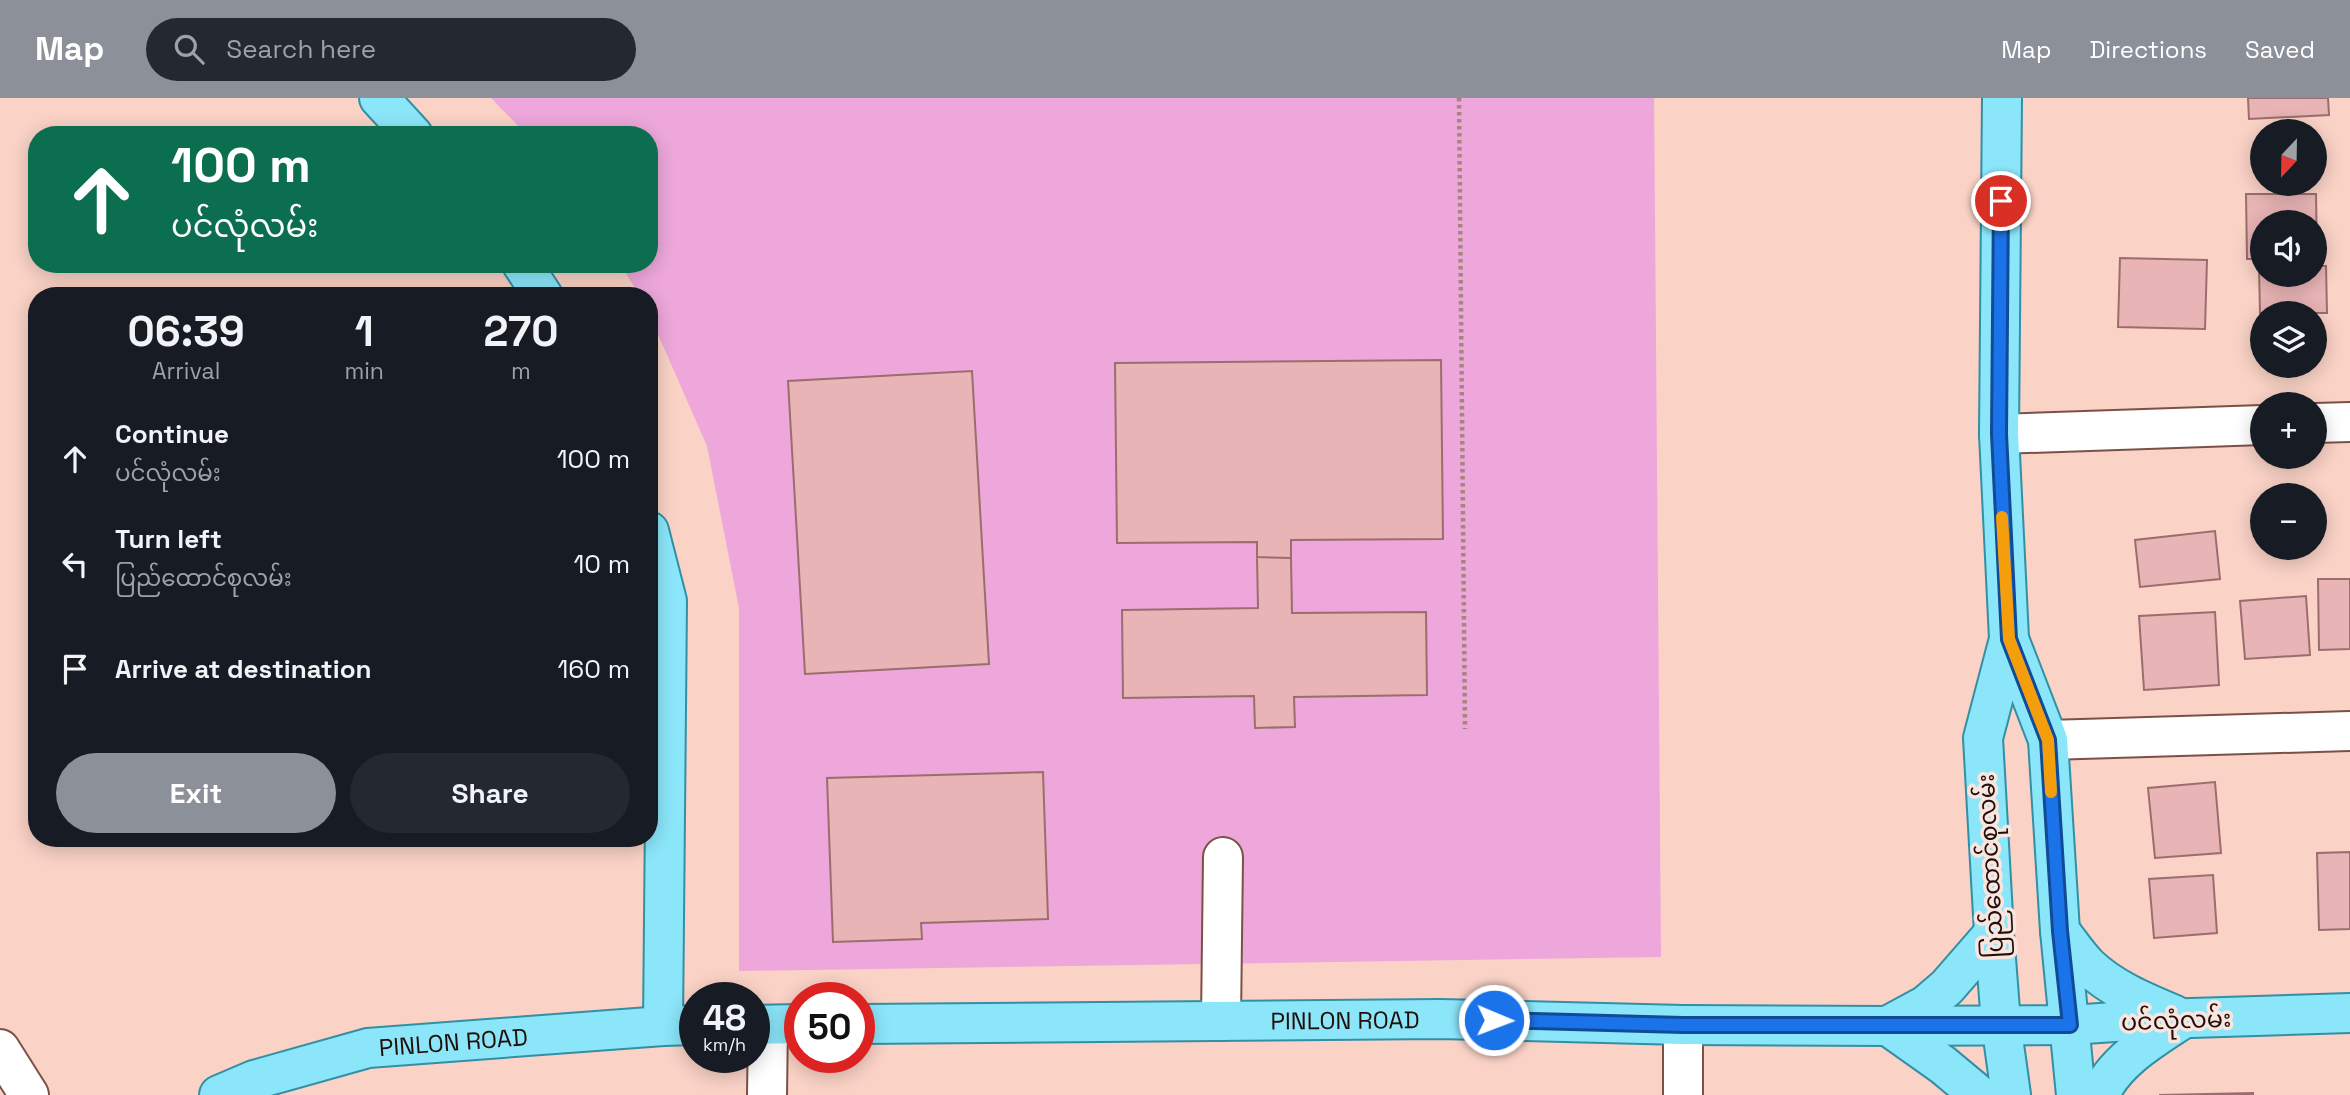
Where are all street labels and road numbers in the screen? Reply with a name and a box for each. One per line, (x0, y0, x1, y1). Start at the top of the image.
street label: ပြည်ထောင်စုလမ်း (1970, 773, 2014, 959)
street label: ပင်လုံလမ်း (2120, 1003, 2232, 1041)
street label: PINLON ROAD (1270, 1004, 1420, 1036)
street label: PINLON ROAD (378, 1021, 529, 1063)

